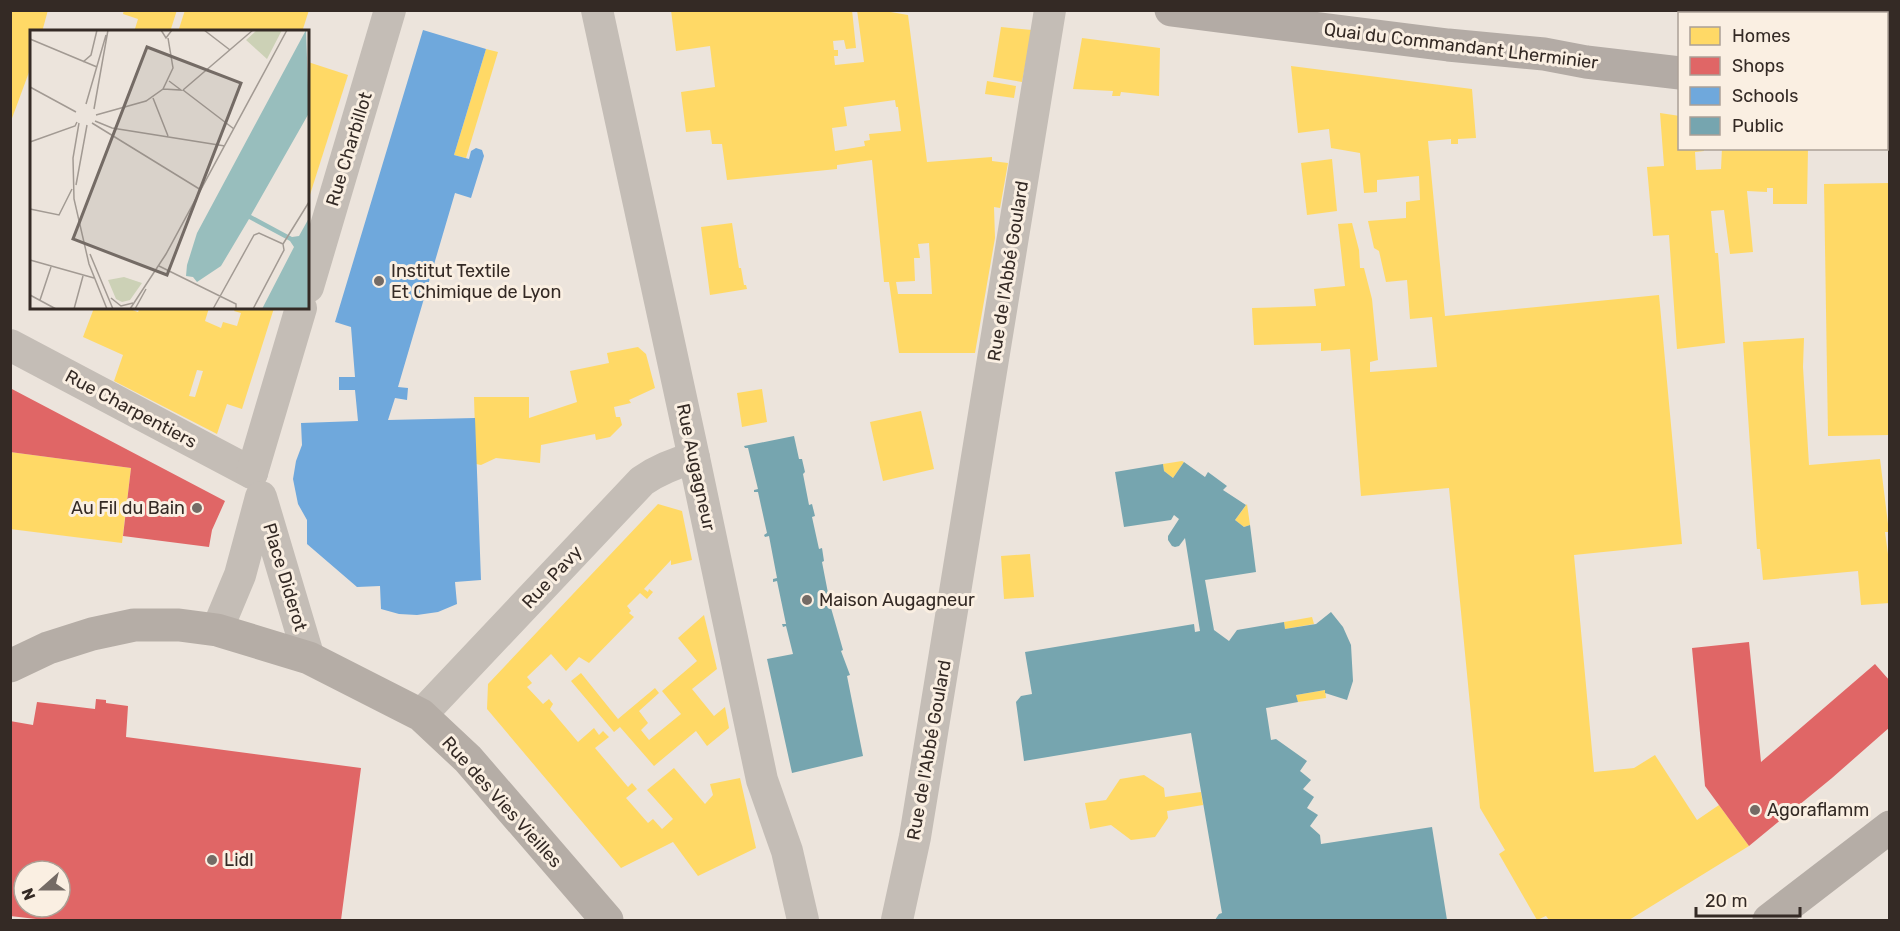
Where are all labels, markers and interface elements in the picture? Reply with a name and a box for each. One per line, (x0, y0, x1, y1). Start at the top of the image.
legend (1678, 12, 1888, 150)
street label: Quai du Commandant Lherminier (1323, 18, 1600, 74)
text: Homes (1732, 25, 1790, 47)
inset map (30, 30, 309, 309)
text: Shops (1732, 55, 1784, 77)
text: Schools (1732, 85, 1798, 107)
street label: Rue Charbillot (321, 89, 377, 209)
text: Public (1732, 115, 1784, 137)
street label: Rue de l'Abbé Goulard (983, 179, 1033, 363)
place label: Institut Textile Et Chimique de Lyon (391, 260, 561, 303)
marker: Institut Textile Et Chimique de Lyon (372, 274, 386, 288)
street label: Rue Charpentiers (61, 365, 201, 453)
street label: Rue Augagneur (672, 401, 720, 533)
place label: Au Fil du Bain (71, 497, 185, 519)
marker: Au Fil du Bain (190, 501, 204, 515)
street label: Place Diderot (258, 520, 312, 634)
street label: Rue Pavy (517, 541, 587, 613)
place label: Maison Augagneur (819, 589, 975, 611)
marker: Maison Augagneur (800, 593, 814, 607)
street label: Rue de l'Abbé Goulard (902, 658, 956, 842)
street label: Rue des Vies Vieilles (437, 732, 567, 872)
place label: Agoraflamm (1767, 799, 1869, 821)
marker: Agoraflamm (1748, 803, 1762, 817)
place label: Lidl (224, 849, 254, 871)
marker: Lidl (205, 853, 219, 867)
north arrow (12, 859, 72, 919)
scale bar (1696, 880, 1800, 918)
text: N (18, 885, 39, 903)
text: 20 m (1705, 890, 1747, 912)

